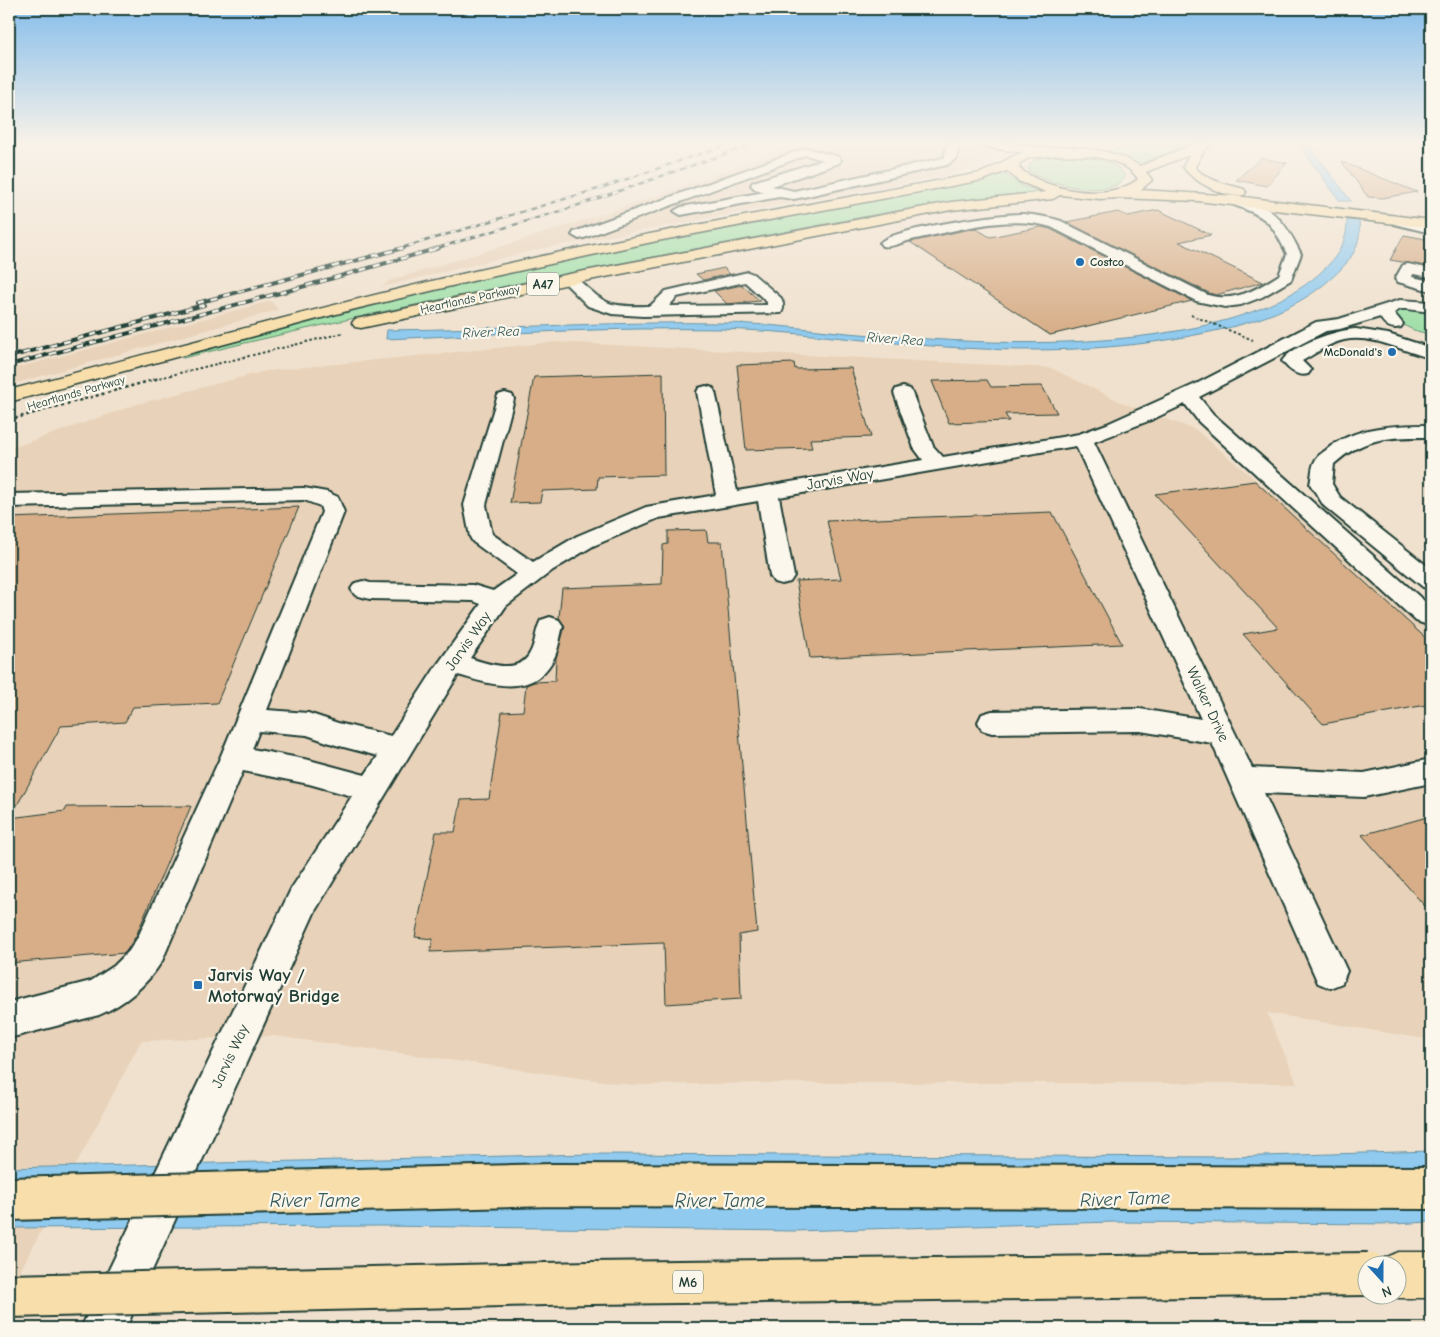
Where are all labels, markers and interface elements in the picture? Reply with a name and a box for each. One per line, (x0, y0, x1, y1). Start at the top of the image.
place label: Costco (1090, 255, 1124, 269)
marker: Costco (1074, 256, 1086, 268)
road number: A47 (527, 272, 559, 296)
street label: Heartlands Parkway (419, 281, 522, 316)
water label: River Rea (462, 323, 520, 341)
water label: River Rea (866, 329, 924, 349)
place label: McDonald's (1324, 345, 1382, 359)
marker: McDonald's (1386, 346, 1398, 358)
street label: Heartlands Parkway (25, 372, 127, 414)
street label: Jarvis Way (805, 464, 875, 494)
street label: Jarvis Way (441, 608, 495, 674)
street label: Walker Drive (1183, 664, 1233, 745)
place label: Jarvis Way / Motorway Bridge (208, 965, 340, 1007)
marker: Jarvis Way / Motorway Bridge (192, 979, 204, 991)
street label: Jarvis Way (207, 1021, 253, 1091)
water label: River Tame (1079, 1186, 1171, 1212)
water label: River Tame (270, 1190, 361, 1212)
water label: River Tame (675, 1190, 766, 1212)
north arrow (1358, 1254, 1408, 1304)
road number: M6 (673, 1270, 703, 1294)
text: N (1379, 1282, 1394, 1301)

